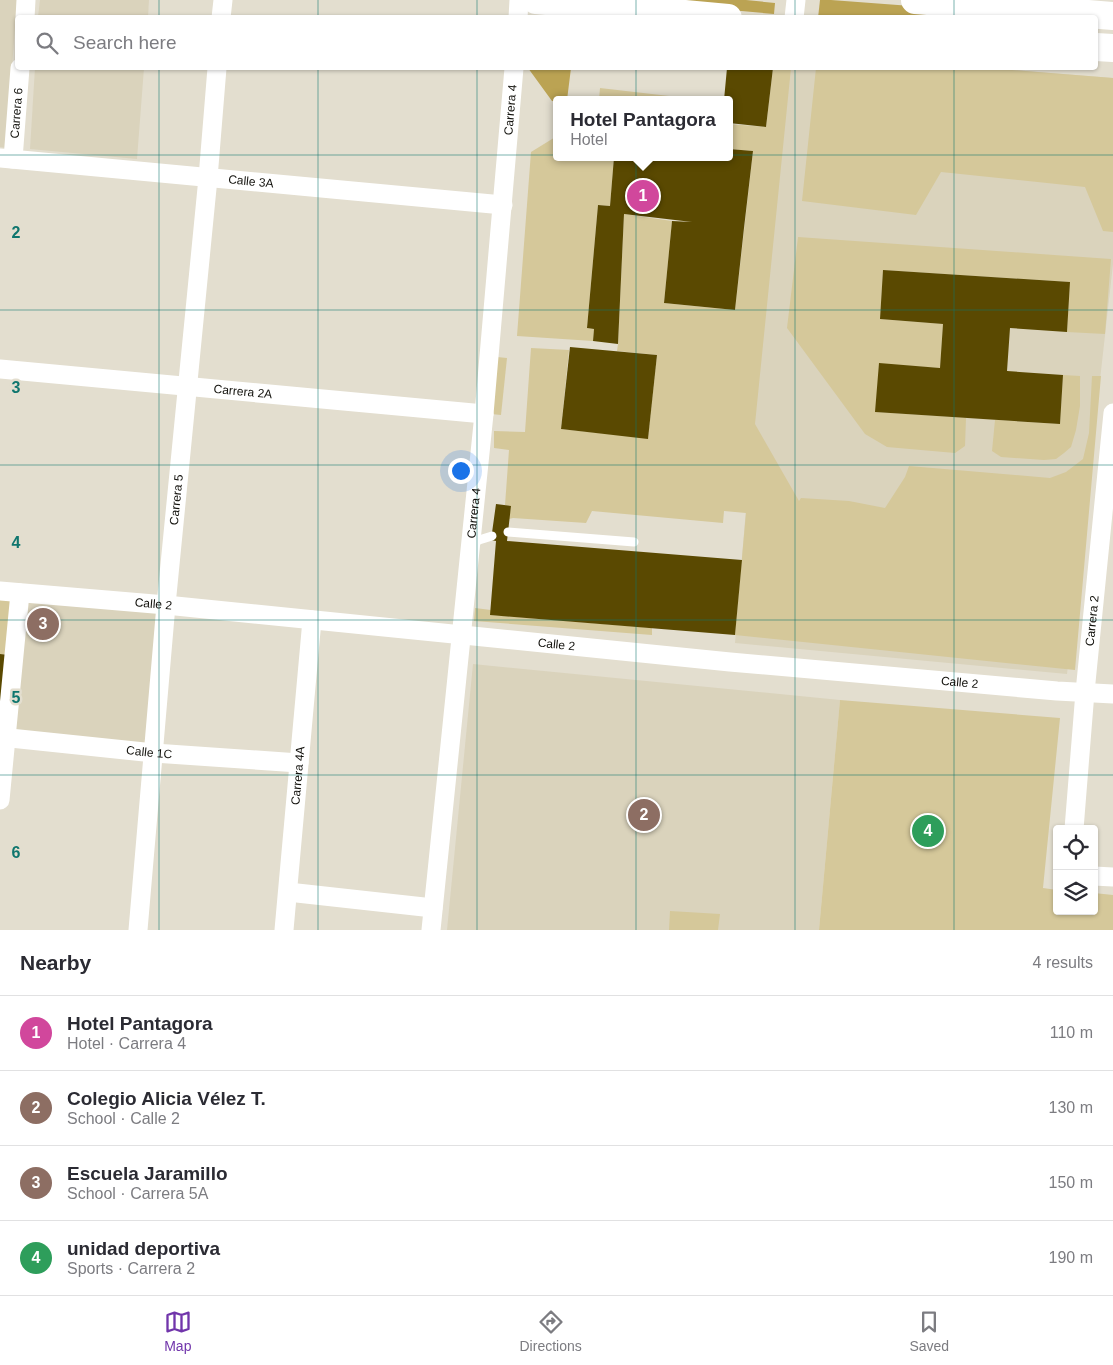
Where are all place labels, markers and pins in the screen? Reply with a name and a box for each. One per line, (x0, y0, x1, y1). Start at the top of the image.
pin: 1 (627, 177, 659, 215)
pin: 3 (27, 605, 59, 643)
pin: 2 (628, 796, 660, 834)
pin: 4 (912, 812, 944, 850)

